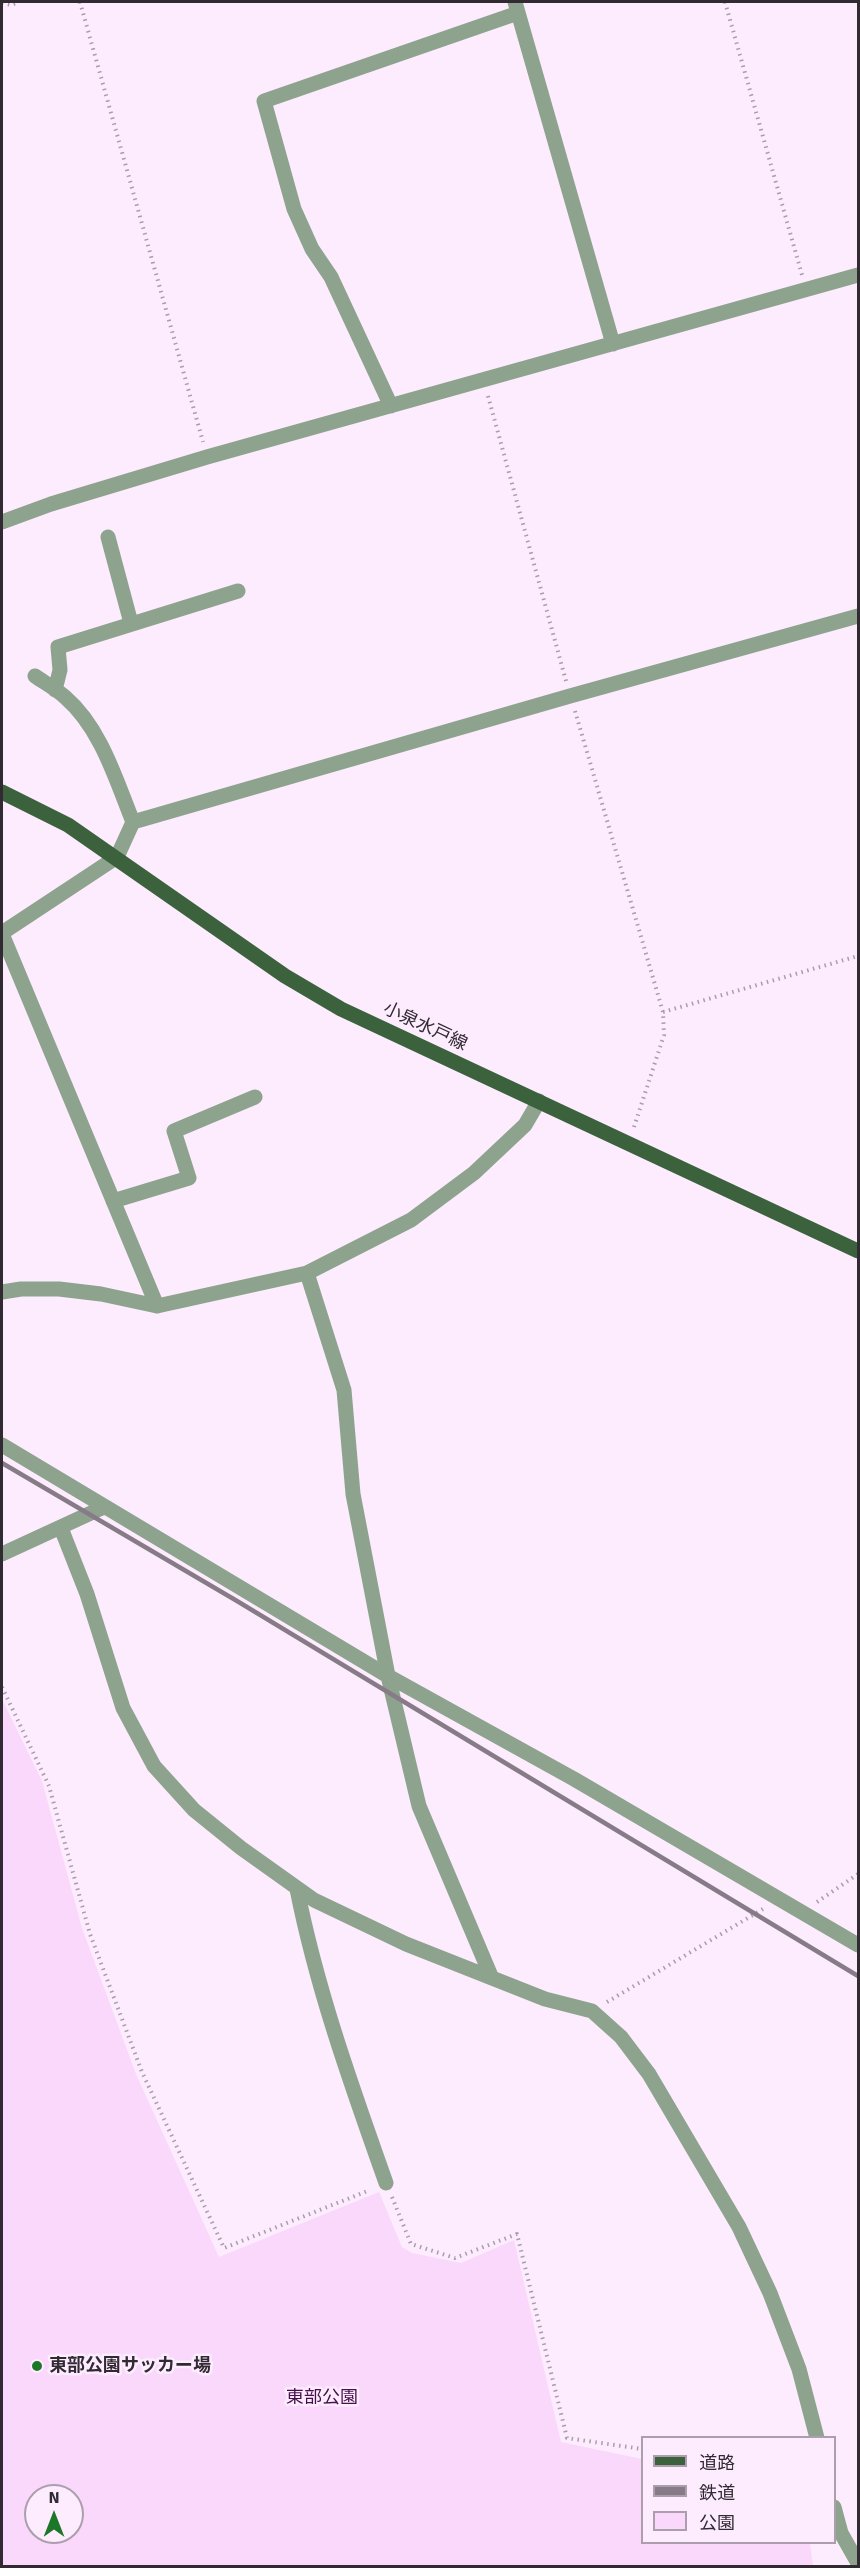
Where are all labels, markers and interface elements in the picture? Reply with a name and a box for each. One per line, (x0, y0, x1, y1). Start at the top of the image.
street label: 小泉水戸線 (380, 998, 470, 1056)
place label: 東部公園サッカー場 (49, 2355, 211, 2377)
marker: 東部公園サッカー場 (30, 2359, 44, 2373)
park label: 東部公園 (286, 2387, 358, 2409)
legend (641, 2436, 836, 2544)
text: 道路 (699, 2452, 735, 2474)
text: 鉄道 (699, 2482, 735, 2504)
north arrow (24, 2484, 84, 2544)
text: N (48, 2488, 60, 2508)
text: 公園 (699, 2512, 735, 2534)

